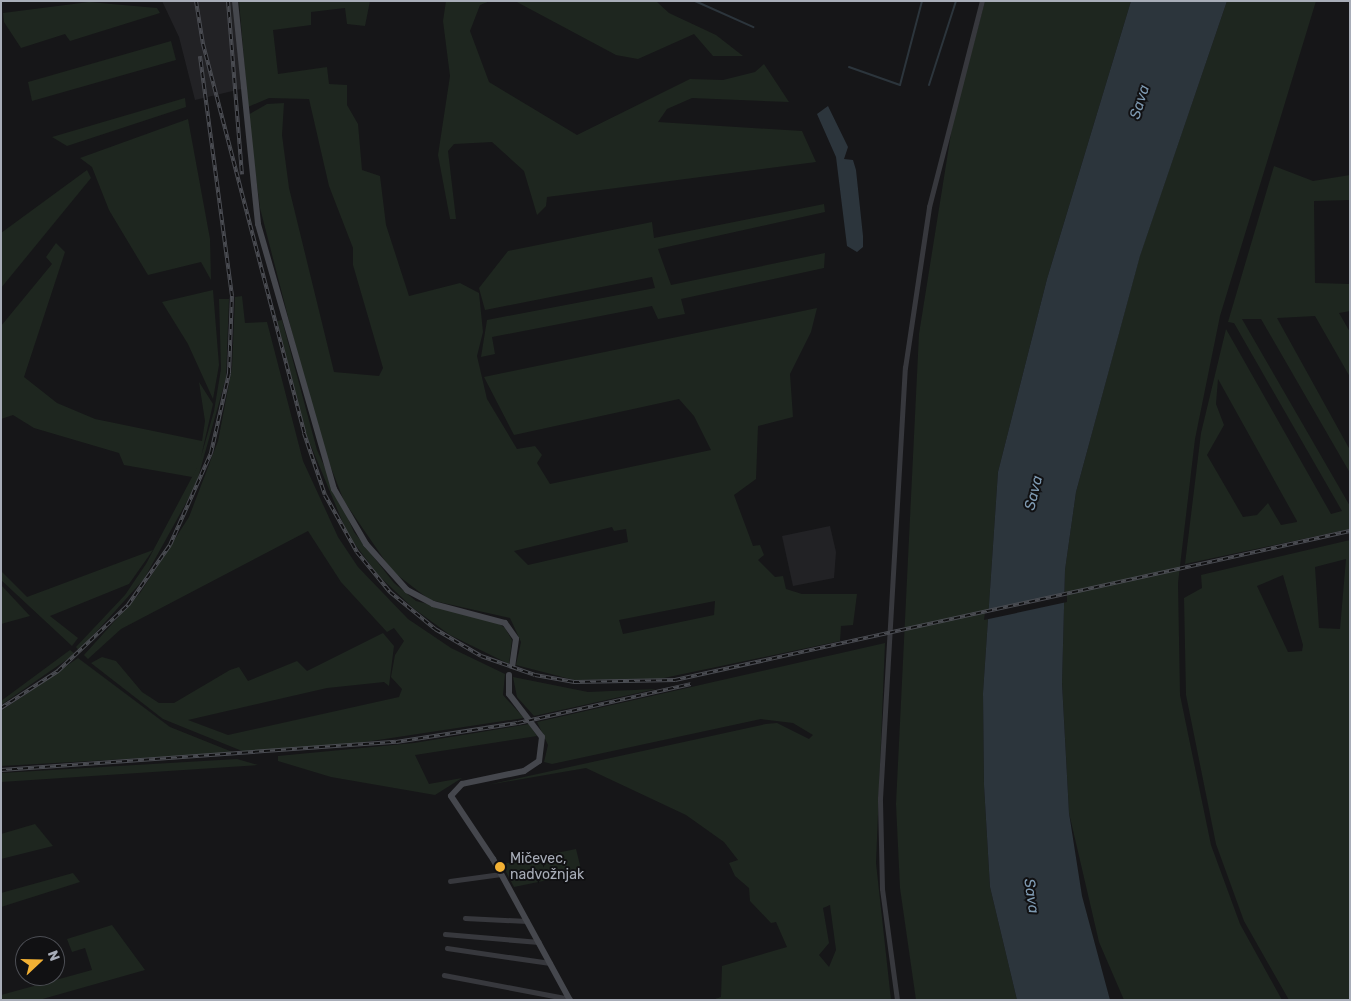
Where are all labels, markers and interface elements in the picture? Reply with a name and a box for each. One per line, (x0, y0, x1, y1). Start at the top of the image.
water label: Sava (1126, 83, 1154, 121)
water label: Sava (1021, 474, 1047, 512)
place label: Mičevec, nadvožnjak (510, 851, 584, 884)
marker: Mičevec, nadvožnjak (494, 861, 506, 873)
water label: Sava (1020, 877, 1042, 915)
north arrow (15, 936, 65, 986)
text: N (44, 948, 63, 964)

